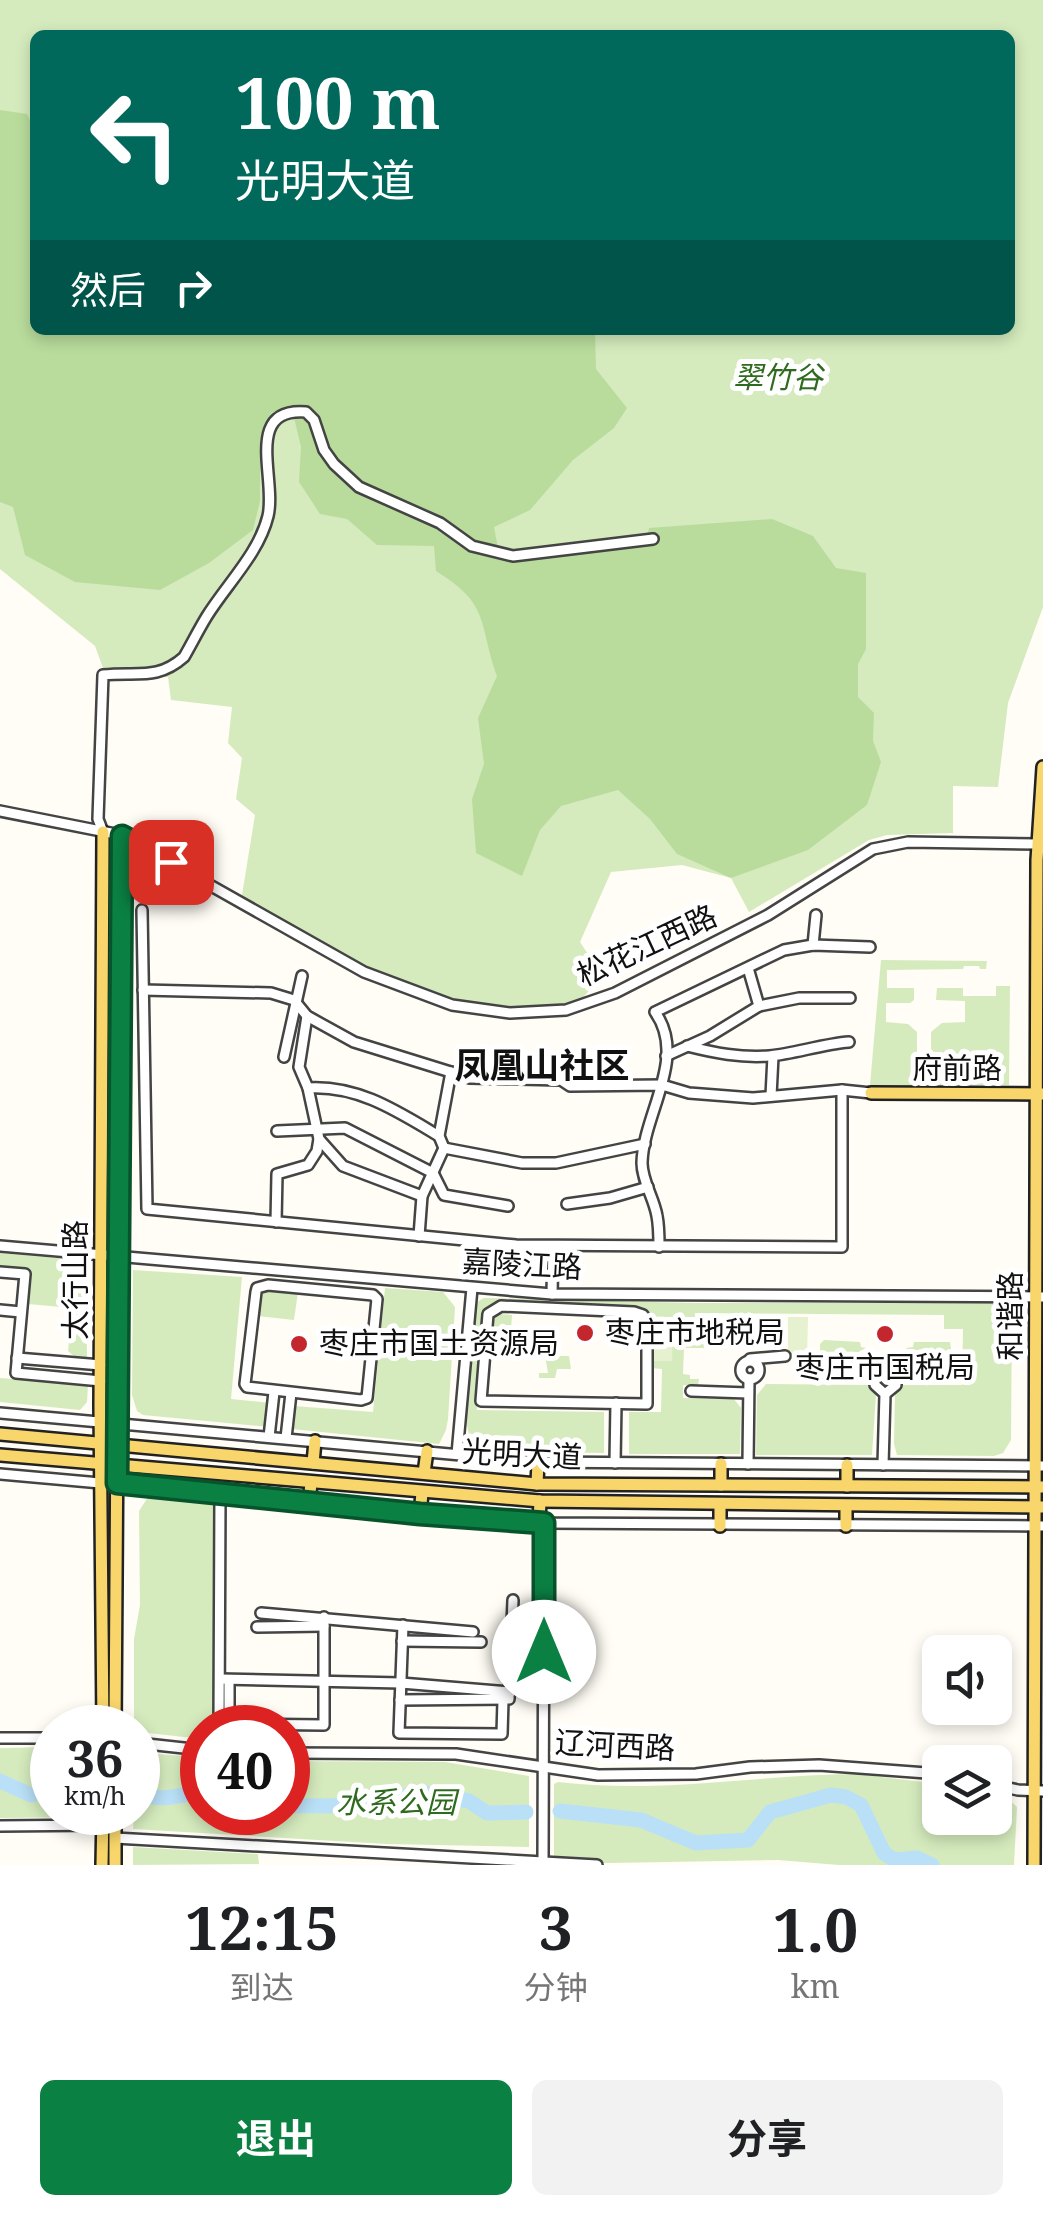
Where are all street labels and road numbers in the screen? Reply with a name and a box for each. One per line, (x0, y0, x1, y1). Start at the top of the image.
street label: 松花江西路 (570, 894, 723, 995)
street label: 府前路 (912, 1047, 1002, 1088)
street label: 太行山路 (54, 1220, 95, 1340)
street label: 嘉陵江路 (461, 1240, 583, 1287)
street label: 和谐路 (989, 1271, 1030, 1361)
street label: 光明大道 (461, 1430, 583, 1477)
street label: 辽河西路 (554, 1721, 676, 1768)

